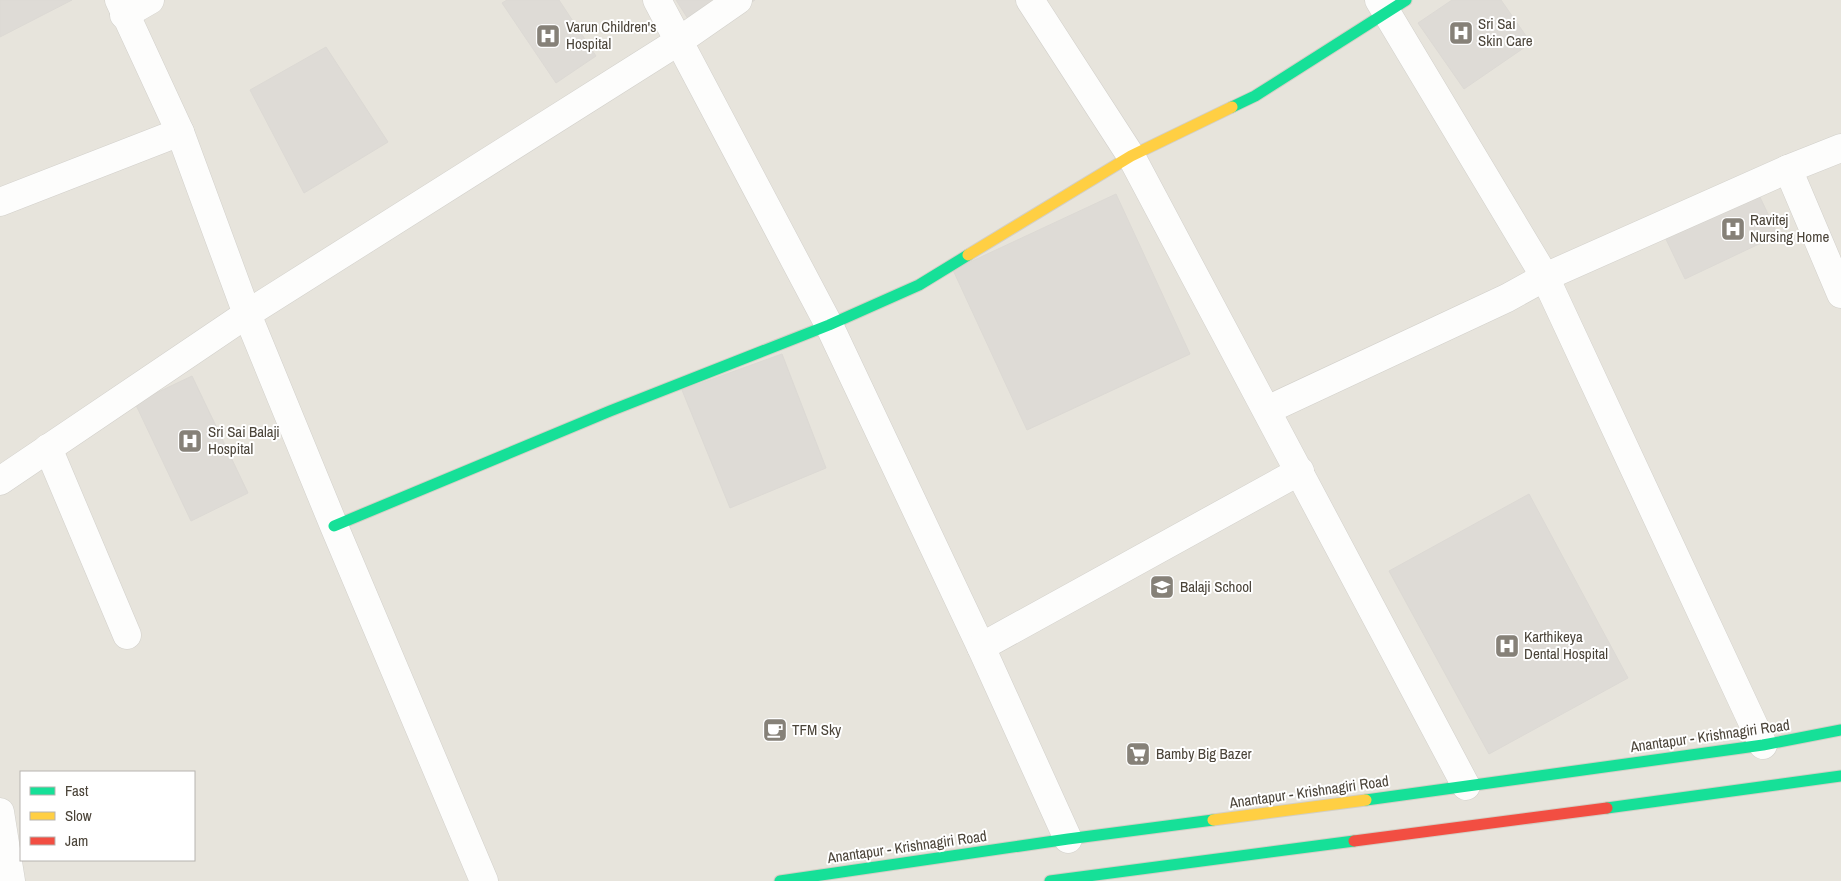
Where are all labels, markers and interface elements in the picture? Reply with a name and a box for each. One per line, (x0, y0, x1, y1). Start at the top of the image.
place label: Sri Sai Skin Care (1478, 13, 1533, 51)
place label: Varun Children's Hospital (566, 16, 656, 54)
hospital icon: Sri Sai Skin Care (1448, 20, 1474, 46)
hospital icon: Varun Children's Hospital (535, 23, 561, 49)
place label: Ravitej Nursing Home (1750, 209, 1829, 247)
hospital icon: Ravitej Nursing Home (1720, 216, 1746, 242)
place label: Sri Sai Balaji Hospital (208, 421, 280, 459)
hospital icon: Sri Sai Balaji Hospital (177, 428, 203, 454)
school or university icon: Balaji School (1149, 574, 1175, 600)
place label: Balaji School (1180, 576, 1252, 597)
place label: Karthikeya Dental Hospital (1524, 626, 1608, 664)
hospital icon: Karthikeya Dental Hospital (1494, 633, 1520, 659)
street label: Anantapur - Krishnagiri Road (1628, 714, 1791, 757)
cafe icon: TFM Sky (762, 717, 788, 743)
place label: TFM Sky (792, 719, 842, 740)
supermarket icon: Bamby Big Bazer (1125, 741, 1151, 767)
place label: Bamby Big Bazer (1156, 743, 1252, 764)
street label: Anantapur - Krishnagiri Road (1227, 770, 1390, 813)
legend (20, 771, 195, 861)
text: Fast (65, 780, 89, 801)
text: Slow (65, 805, 92, 826)
street label: Anantapur - Krishnagiri Road (825, 825, 988, 868)
text: Jam (65, 830, 88, 851)

